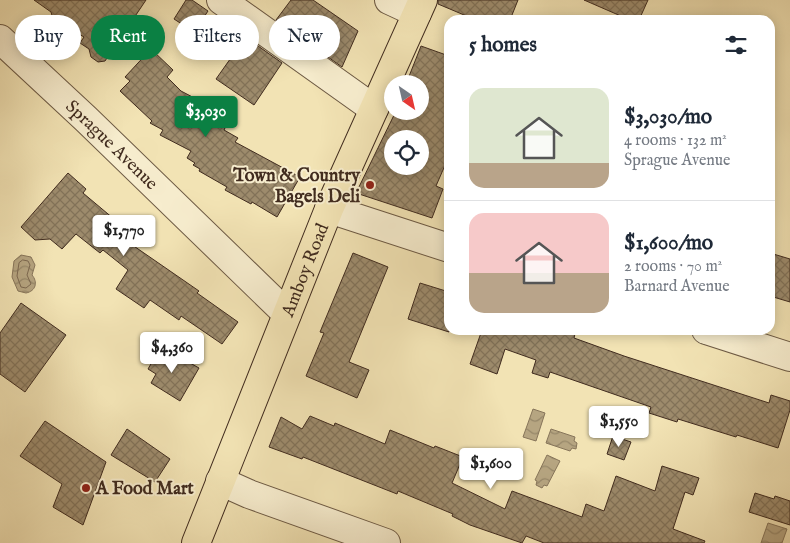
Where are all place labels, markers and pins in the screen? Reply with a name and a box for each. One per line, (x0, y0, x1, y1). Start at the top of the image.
pin: $3,030 (165, 96, 247, 138)
place label: Town & Country Bagels Deli (232, 165, 361, 209)
marker: Town & Country Bagels Deli (364, 179, 376, 191)
pin: $1,770 (83, 214, 165, 257)
pin: $4,360 (131, 332, 213, 374)
pin: $1,550 (578, 406, 660, 448)
pin: $1,600 (450, 448, 532, 490)
place label: A Food Mart (95, 478, 195, 501)
marker: A Food Mart (80, 482, 92, 494)

